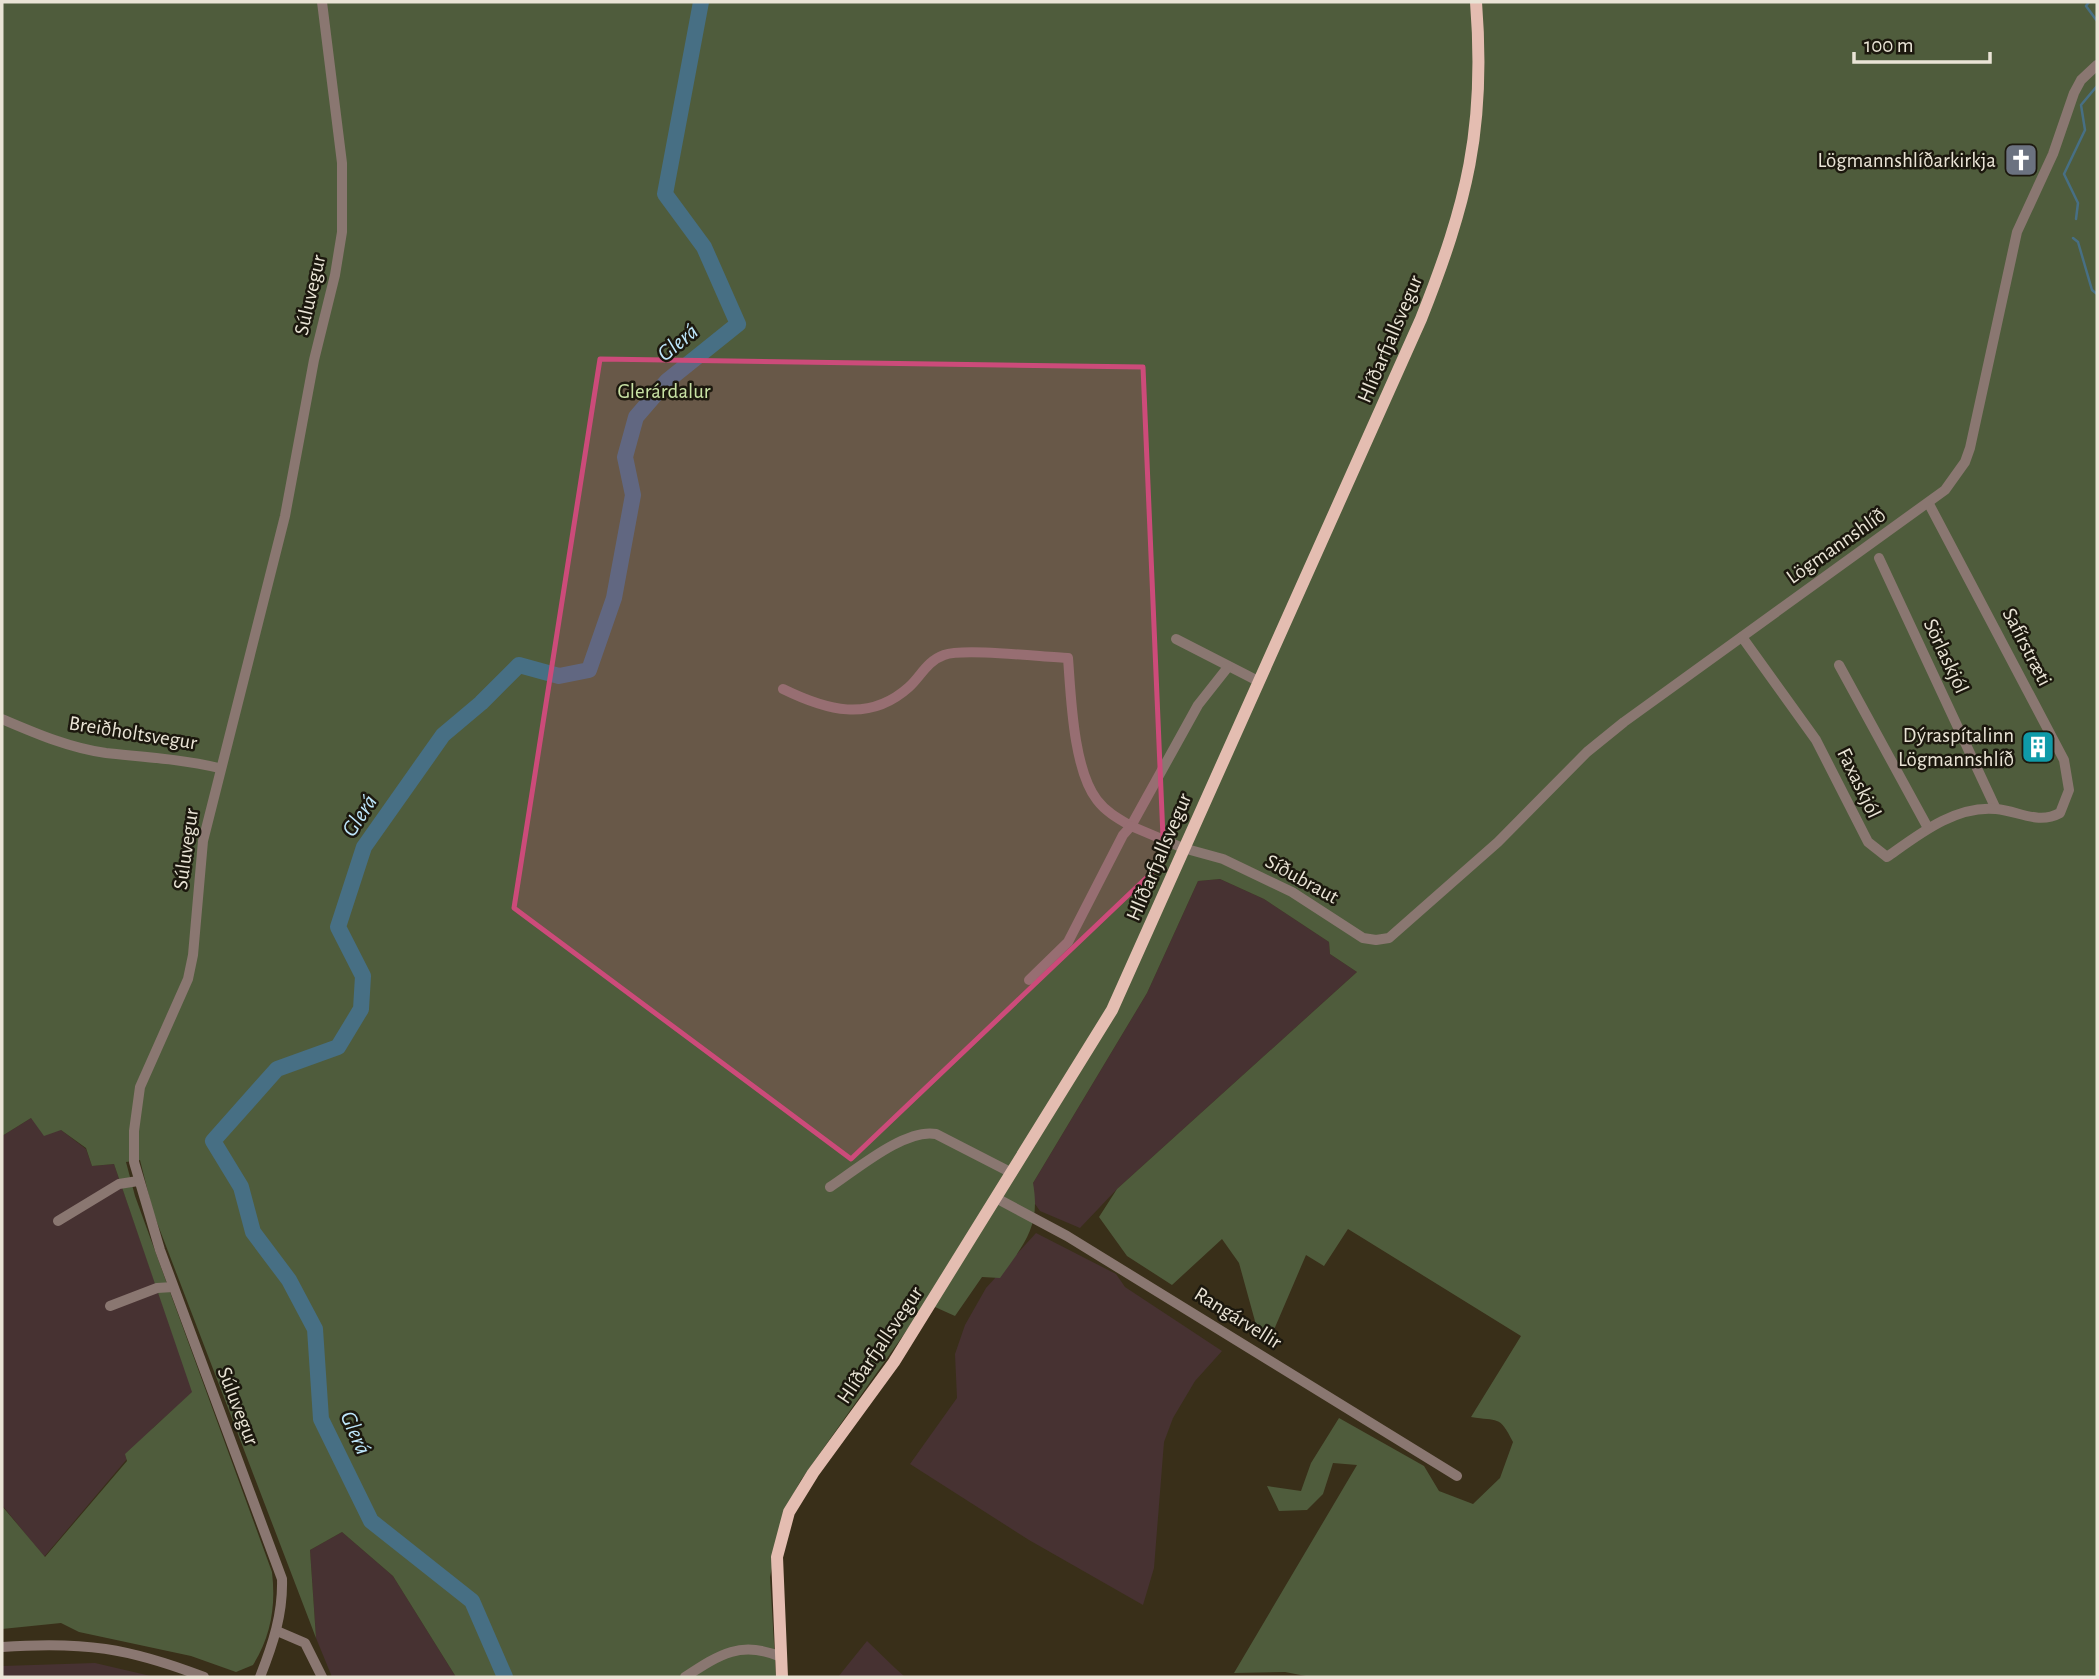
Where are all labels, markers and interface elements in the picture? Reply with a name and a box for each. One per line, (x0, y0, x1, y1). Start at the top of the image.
scale bar (1854, 21, 1990, 65)
text: 100 m (1864, 35, 1914, 56)
church icon: Lögmannshlíðarkirkja (2002, 141, 2040, 179)
place label: Lögmannshlíðarkirkja (1817, 150, 1996, 171)
street label: Súluvegur (291, 253, 329, 337)
street label: Hlíðarfjallsvegur (1354, 272, 1427, 406)
water label: Glerá (653, 320, 703, 366)
park label: Glerárdalur (617, 381, 711, 402)
street label: Lögmannshlíð (1782, 504, 1890, 588)
street label: Safírstræti (1999, 605, 2055, 689)
street label: Sörlaskjól (1920, 615, 1972, 697)
street label: Breiðholtsvegur (67, 713, 199, 754)
place label: Dýraspítalinn Lögmannshlíð (1898, 725, 2014, 770)
building icon: Dýraspítalinn Lögmannshlíð (2019, 728, 2057, 766)
street label: Faxaskjól (1833, 745, 1885, 821)
street label: Hlíðarfjallsvegur (1123, 790, 1196, 924)
water label: Glerá (338, 791, 382, 841)
street label: Súluvegur (170, 807, 202, 891)
street label: Síðubraut (1262, 850, 1342, 908)
street label: Hlíðarfjallsvegur (833, 1282, 928, 1408)
street label: Rangárvellir (1191, 1283, 1286, 1353)
street label: Súluvegur (214, 1364, 263, 1448)
water label: Glerá (335, 1408, 375, 1458)

